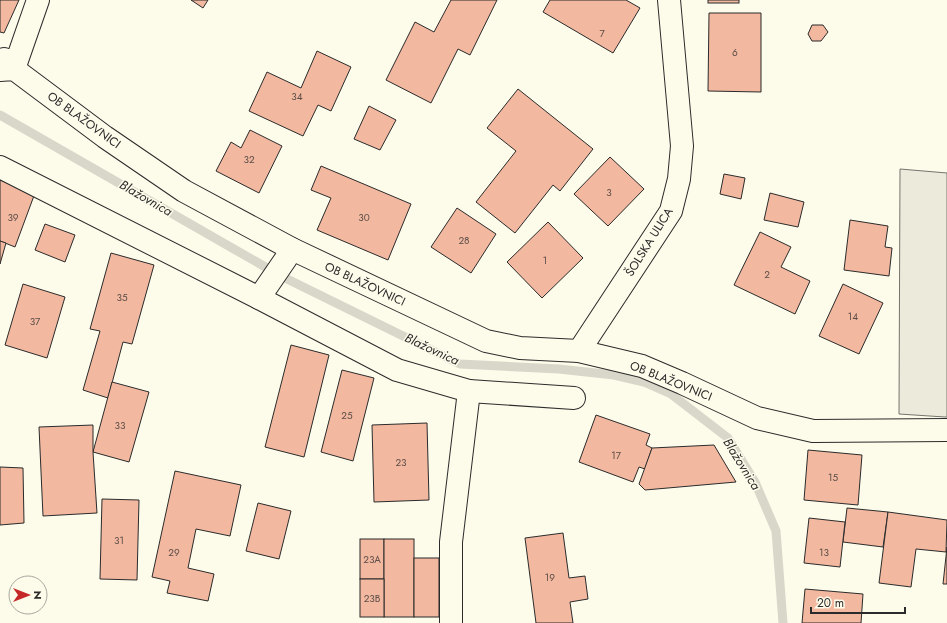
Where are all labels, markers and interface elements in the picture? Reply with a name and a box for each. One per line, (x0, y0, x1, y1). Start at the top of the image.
house number: 7 (599, 26, 605, 41)
house number: 6 (732, 45, 738, 60)
street label: OB BLAŽOVNICI (43, 87, 125, 153)
house number: 34 (291, 89, 303, 104)
house number: 32 (243, 152, 255, 167)
water label: Blažovnica (116, 175, 176, 221)
house number: 3 (606, 185, 612, 200)
street label: ŠOLSKA ULICA (621, 204, 677, 280)
house number: 39 (7, 210, 19, 225)
house number: 30 (358, 210, 370, 225)
house number: 28 (458, 233, 470, 248)
house number: 1 (543, 253, 547, 268)
street label: OB BLAŽOVNICI (322, 257, 408, 311)
house number: 2 (764, 267, 770, 282)
house number: 35 (116, 290, 128, 305)
house number: 14 (848, 309, 858, 324)
house number: 37 (30, 314, 41, 329)
water label: Blažovnica (402, 328, 462, 370)
street label: OB BLAŽOVNICI (627, 356, 715, 406)
house number: 25 (341, 408, 353, 423)
house number: 33 (115, 418, 126, 433)
water label: Blažovnica (719, 434, 765, 494)
house number: 17 (611, 448, 622, 463)
house number: 23 (395, 455, 407, 470)
house number: 15 (828, 470, 838, 485)
house number: 31 (114, 533, 124, 548)
house number: 29 (168, 545, 180, 560)
house number: 13 (819, 545, 830, 560)
house number: 23A (363, 552, 381, 567)
house number: 19 (545, 570, 555, 585)
north arrow (8, 575, 48, 615)
scale bar (811, 589, 905, 615)
text: N (30, 591, 46, 599)
house number: 23B (364, 591, 381, 606)
text: 20 m (817, 594, 844, 612)

